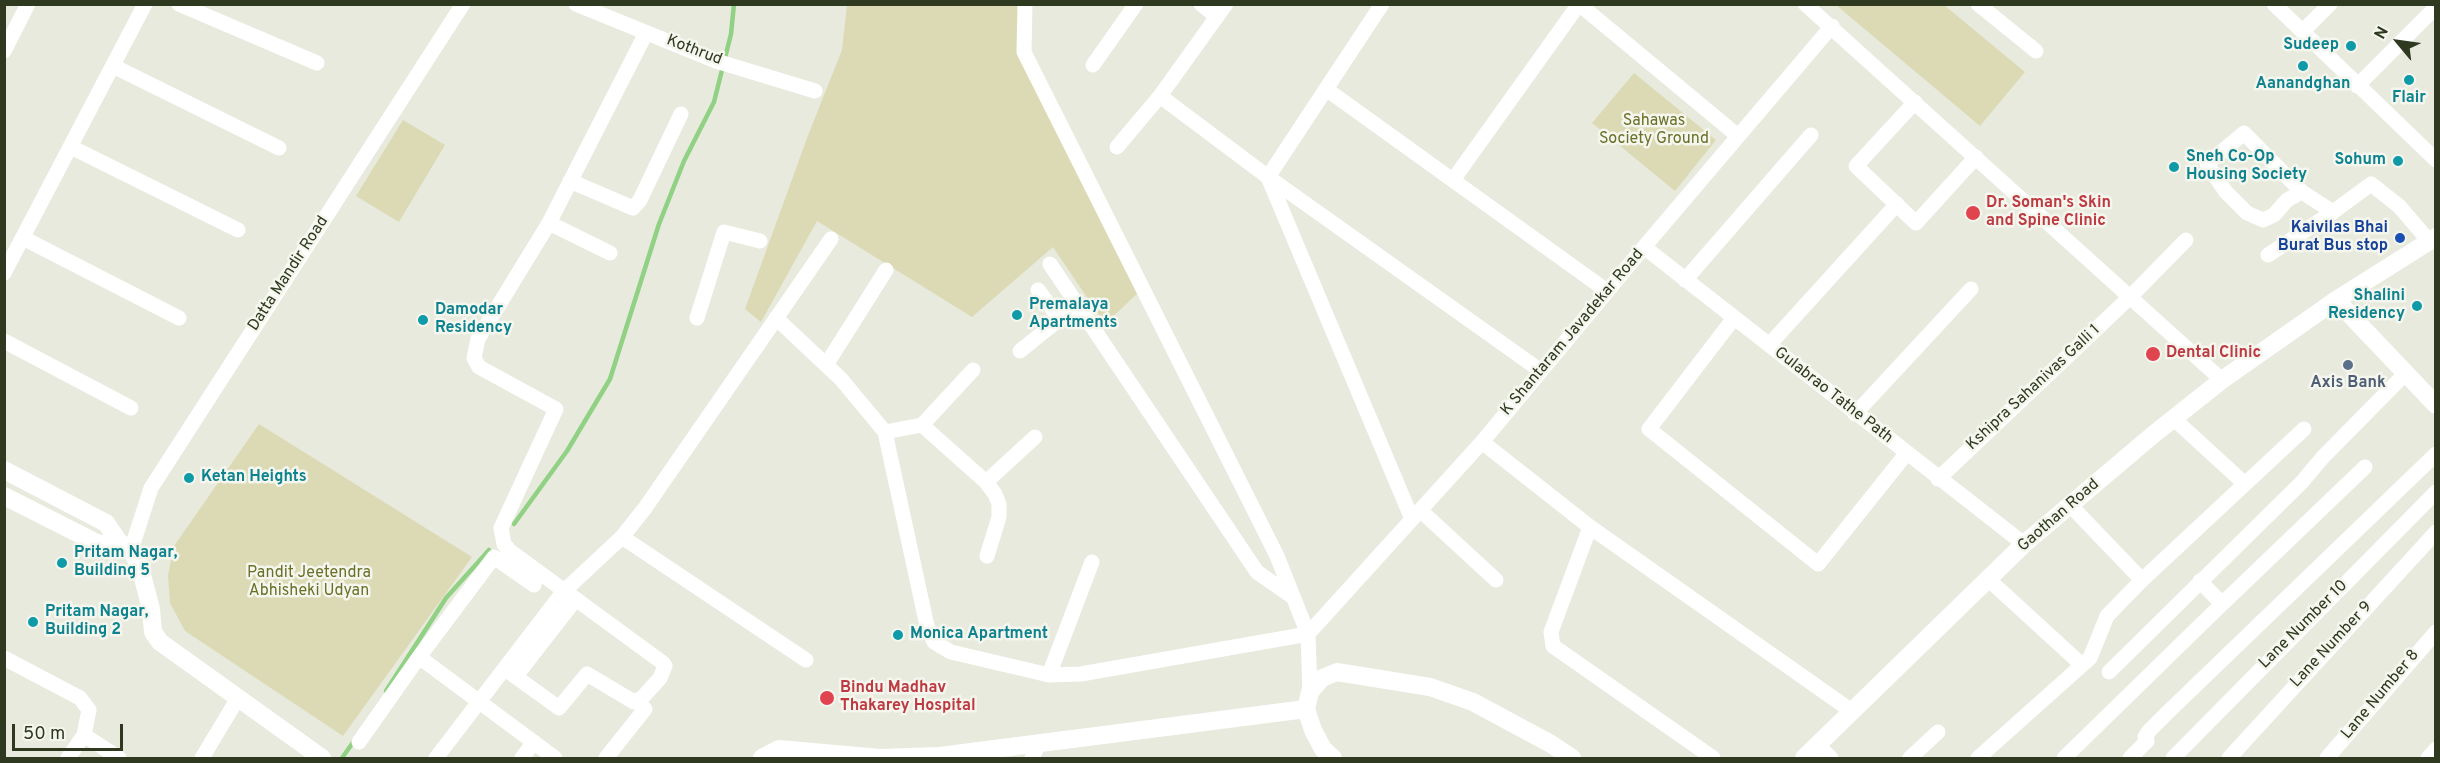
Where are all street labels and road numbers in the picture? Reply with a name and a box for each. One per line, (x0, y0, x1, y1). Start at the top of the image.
street label: Kothrud (664, 32, 724, 70)
street label: Datta Mandir Road (245, 213, 333, 335)
street label: K Shantaram Javadekar Road (1498, 246, 1648, 420)
street label: Kshipra Sahanivas Galli 1 (1963, 321, 2105, 455)
street label: Gulabrao Tathe Path (1770, 344, 1896, 448)
street label: Gaothan Road (2014, 475, 2104, 557)
street label: Lane Number 10 (2256, 577, 2352, 673)
street label: Lane Number 9 (2287, 598, 2377, 692)
street label: Lane Number 8 (2338, 646, 2424, 744)

